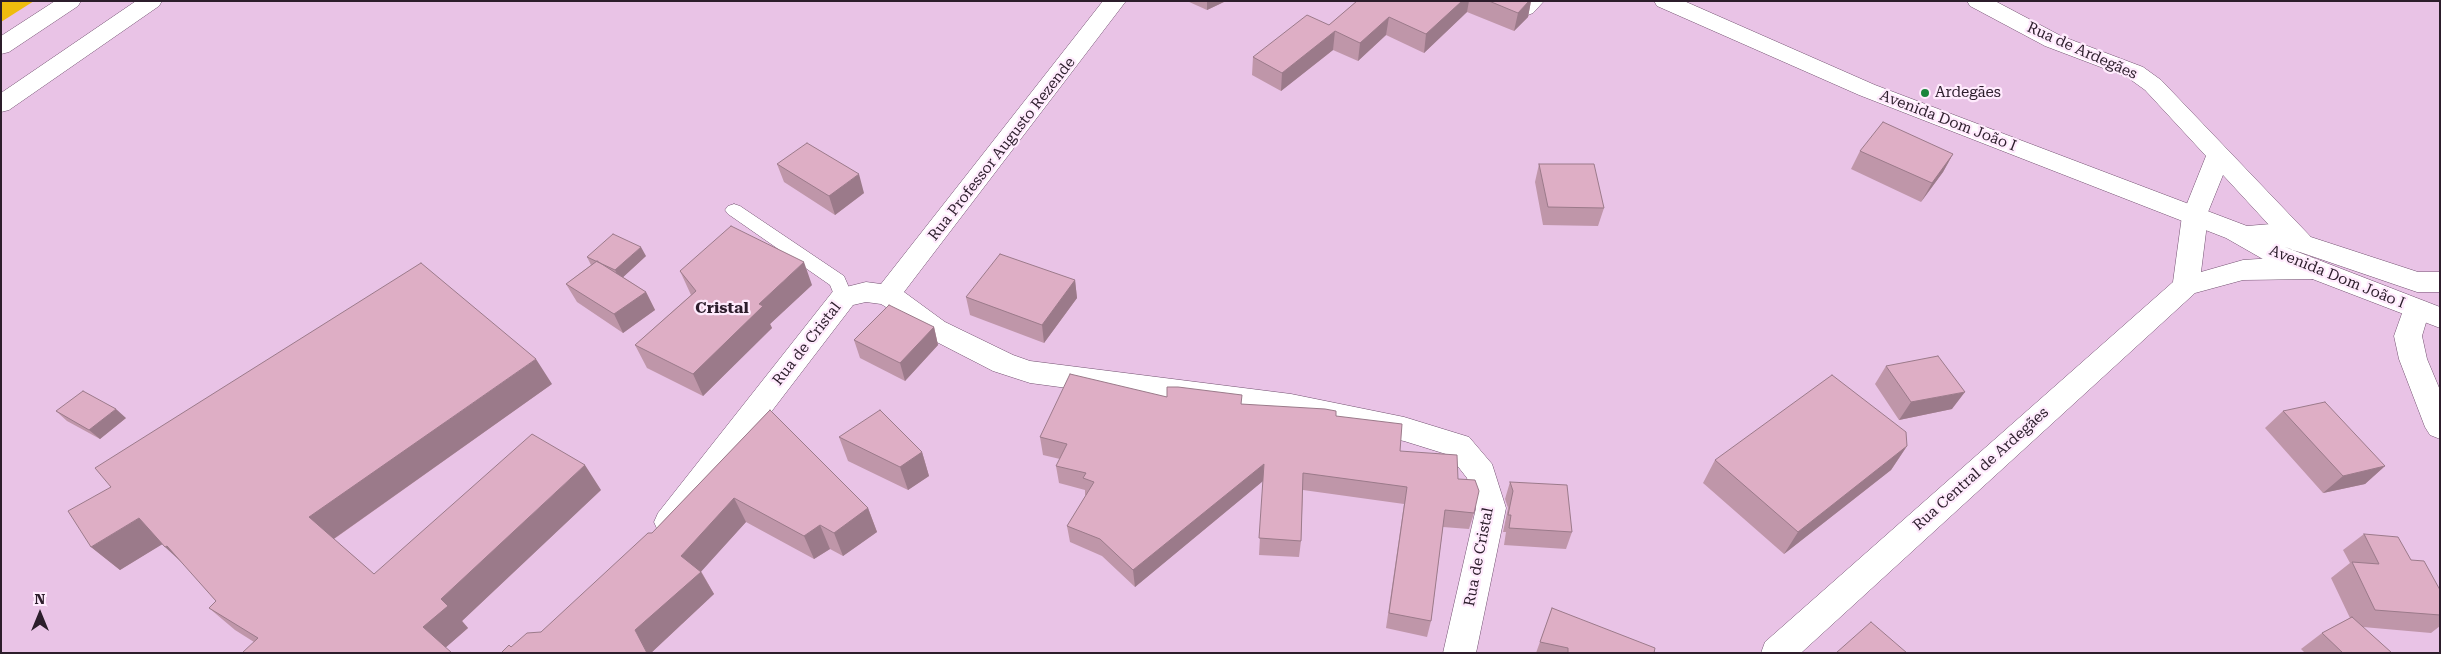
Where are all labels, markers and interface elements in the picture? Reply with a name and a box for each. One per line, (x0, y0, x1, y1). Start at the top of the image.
street label: Rua de Ardegães (2024, 19, 2140, 83)
street label: Rua Professor Augusto Rezende (925, 54, 1079, 244)
place label: Ardegães (1935, 84, 2001, 102)
street label: Avenida Dom João I (1877, 87, 2019, 155)
marker: Ardegães (1919, 87, 1931, 99)
street label: Avenida Dom João I (2266, 242, 2408, 312)
district label: Cristal (695, 298, 749, 318)
street label: Rua de Cristal (769, 299, 845, 389)
street label: Rua Central de Ardegães (1910, 403, 2052, 535)
street label: Rua de Cristal (1461, 506, 1497, 608)
north arrow (15, 589, 65, 639)
text: N (35, 591, 45, 607)

